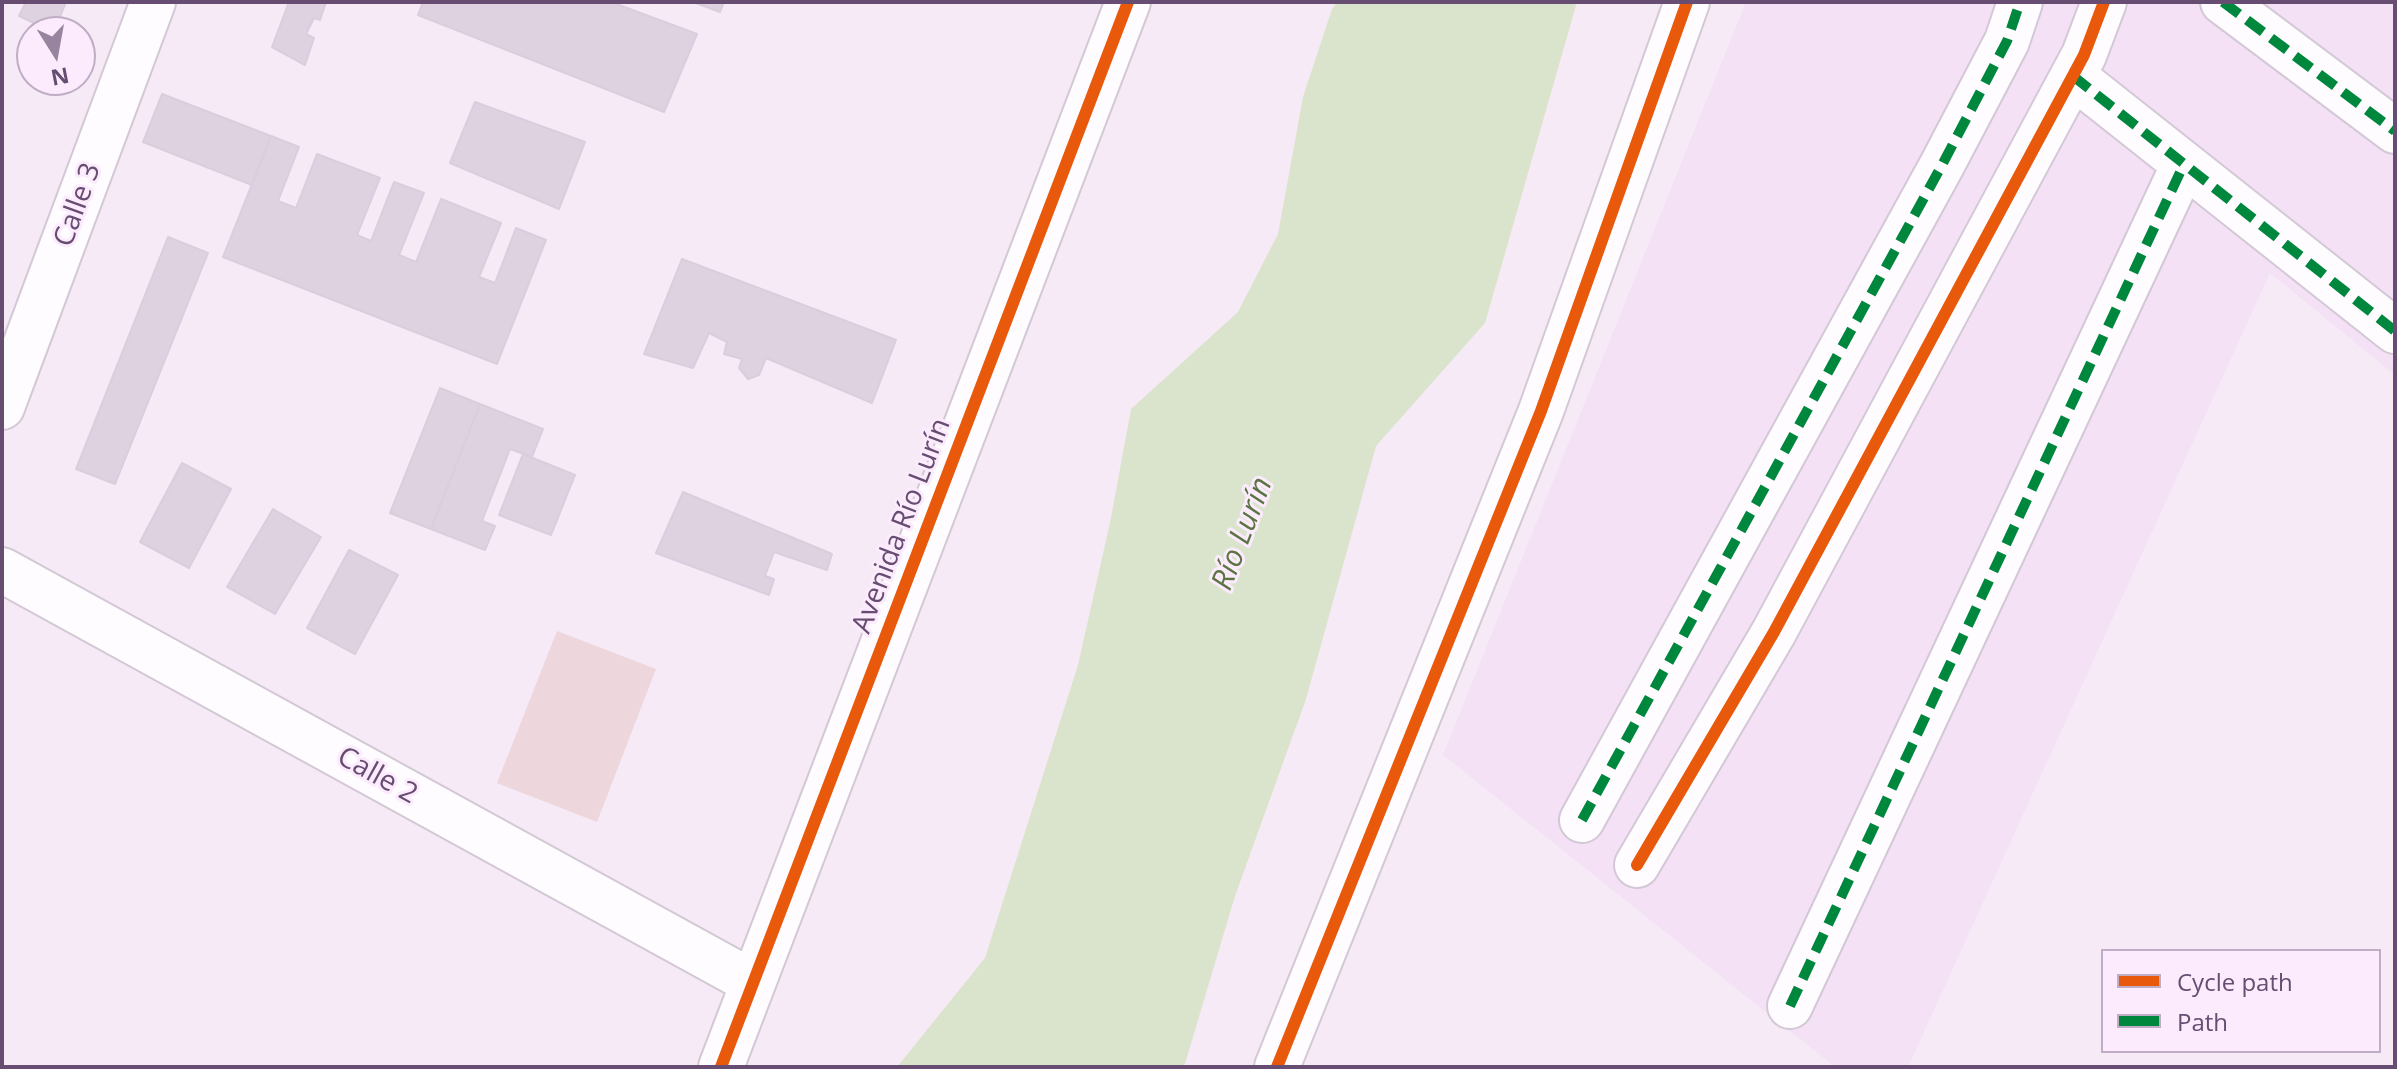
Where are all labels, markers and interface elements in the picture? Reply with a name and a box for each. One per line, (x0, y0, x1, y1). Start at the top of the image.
north arrow (16, 16, 96, 96)
text: N (49, 61, 72, 94)
street label: Calle 3 (47, 159, 109, 251)
street label: Avenida Río Lurín (846, 414, 958, 638)
water label: Río Lurín (1205, 473, 1281, 595)
street label: Calle 2 (331, 740, 423, 812)
legend (2101, 949, 2381, 1053)
text: Cycle path (2177, 965, 2293, 998)
text: Path (2177, 1005, 2228, 1038)

